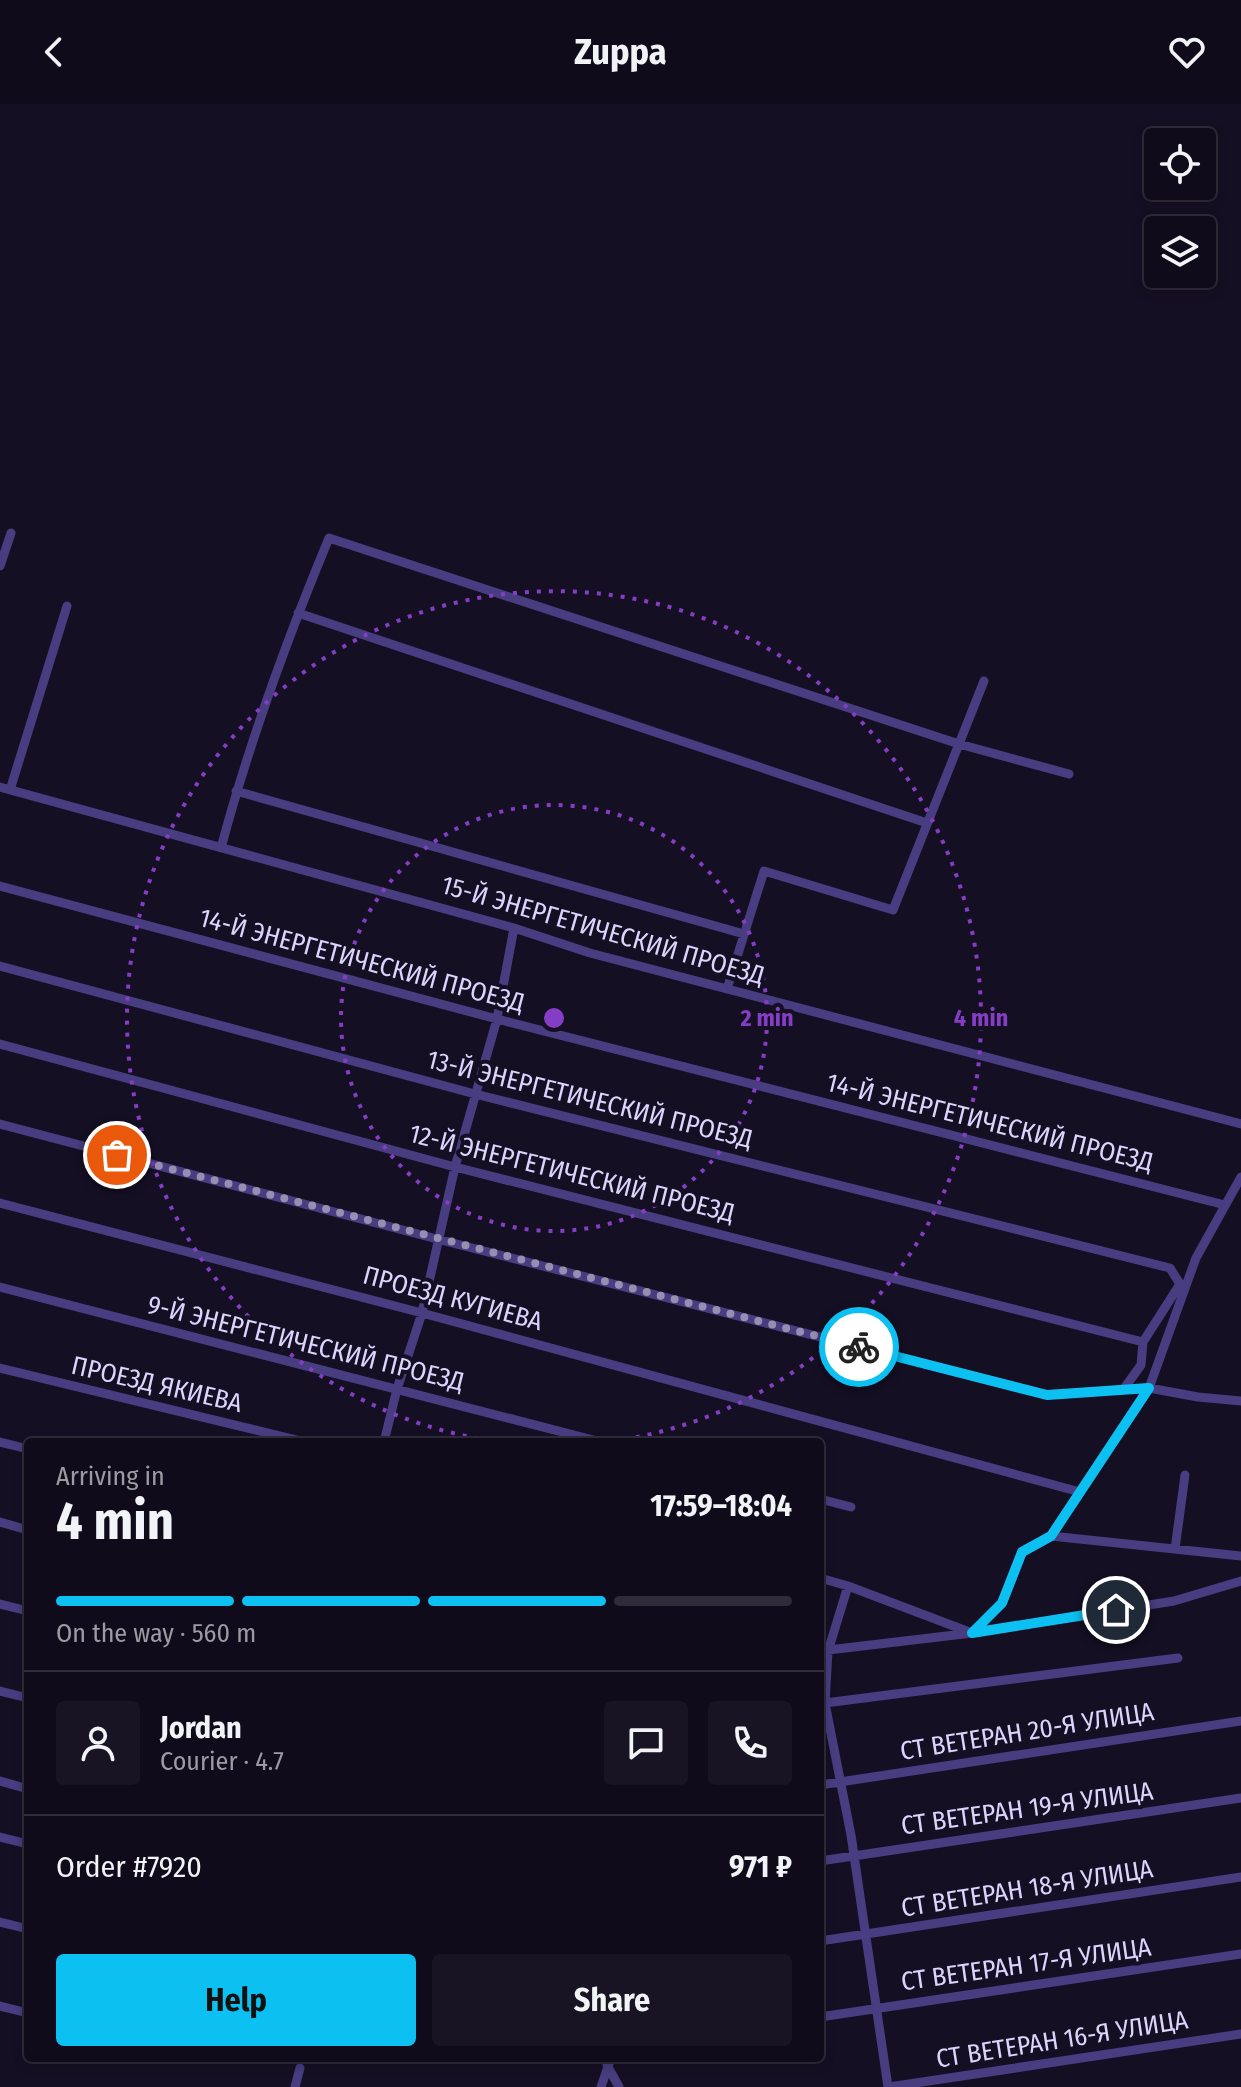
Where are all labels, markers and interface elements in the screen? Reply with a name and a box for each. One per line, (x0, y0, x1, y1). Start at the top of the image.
icon: back (32, 30, 76, 74)
text: Zuppa (574, 30, 667, 74)
icon: heart (1165, 30, 1209, 74)
map controls (1144, 128, 1216, 288)
button: locate (1144, 128, 1216, 200)
button: layers (1144, 216, 1216, 288)
street label: 15-Й ЭНЕРГЕТИЧЕСКИЙ ПРОЕЗД (438, 869, 768, 992)
street label: 14-Й ЭНЕРГЕТИЧЕСКИЙ ПРОЕЗД (196, 902, 528, 1019)
centre of rings (540, 1004, 568, 1032)
text: 2 min (739, 1004, 794, 1032)
text: 4 min (954, 1004, 1008, 1032)
street label: 13-Й ЭНЕРГЕТИЧЕСКИЙ ПРОЕЗД (424, 1044, 756, 1155)
street label: 14-Й ЭНЕРГЕТИЧЕСКИЙ ПРОЕЗД (823, 1067, 1156, 1178)
street label: 12-Й ЭНЕРГЕТИЧЕСКИЙ ПРОЕЗД (406, 1118, 738, 1229)
pin (83, 1121, 151, 1189)
icon: bag (95, 1133, 139, 1177)
street label: ПРОЕЗД КУГИЕВА (360, 1260, 546, 1337)
street label: 9-Й ЭНЕРГЕТИЧЕСКИЙ ПРОЕЗД (144, 1289, 467, 1398)
courier (819, 1307, 899, 1387)
icon: bike (837, 1325, 881, 1369)
street label: ПРОЕЗД ЯКИЕВА (69, 1350, 246, 1419)
text: Arriving in (56, 1461, 165, 1492)
text: 17:59–18:04 (650, 1488, 792, 1524)
text: 4 min (56, 1490, 174, 1553)
pin (1082, 1576, 1150, 1644)
icon: home (1094, 1588, 1138, 1632)
text: On the way · 560 m (56, 1618, 256, 1649)
street label: СТ ВЕТЕРАН 20-Я УЛИЦА (898, 1696, 1156, 1767)
button: person (56, 1701, 140, 1785)
button: chat (604, 1701, 688, 1785)
button: phone (708, 1701, 792, 1785)
text: Jordan (160, 1710, 242, 1746)
text: Courier · 4.7 (160, 1746, 284, 1777)
street label: СТ ВЕТЕРАН 19-Я УЛИЦА (899, 1775, 1155, 1842)
text: Order #7920 (56, 1849, 202, 1885)
text: 971 ₽ (729, 1849, 792, 1885)
street label: СТ ВЕТЕРАН 18-Я УЛИЦА (899, 1853, 1156, 1924)
street label: СТ ВЕТЕРАН 17-Я УЛИЦА (899, 1932, 1153, 1997)
button: Help (56, 1954, 416, 2046)
button: Share (432, 1954, 792, 2046)
street label: СТ ВЕТЕРАН 16-Я УЛИЦА (934, 2004, 1190, 2075)

